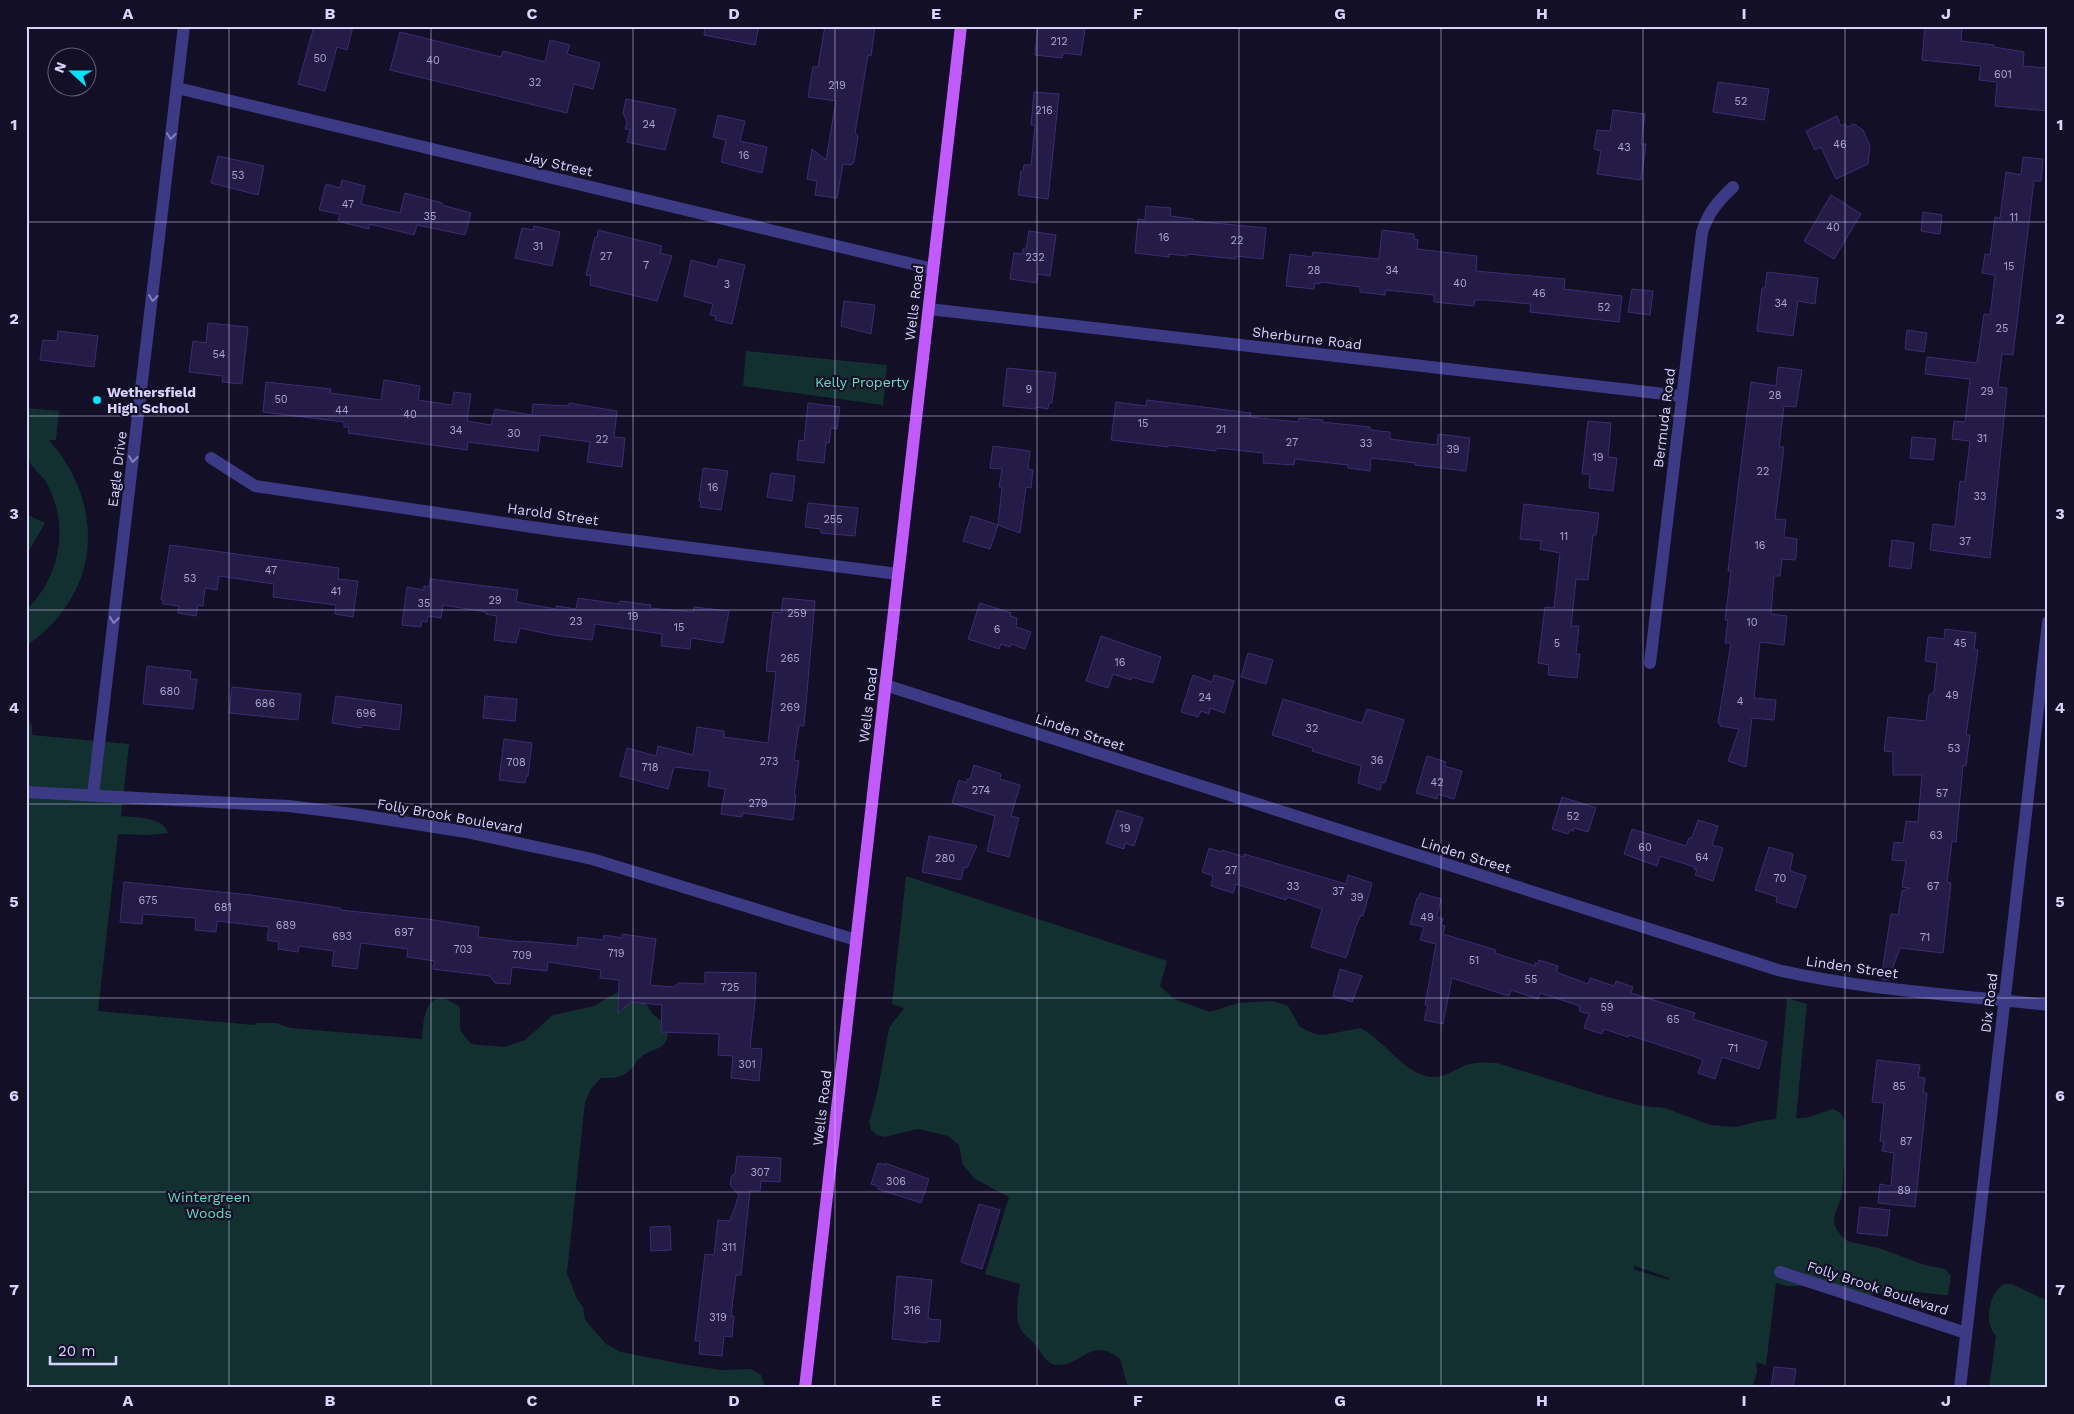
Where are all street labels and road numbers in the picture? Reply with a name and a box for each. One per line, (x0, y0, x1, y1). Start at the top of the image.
street label: Jay Street (524, 148, 595, 180)
street label: Wells Road (901, 264, 927, 342)
street label: Sherburne Road (1251, 323, 1363, 353)
street label: Bermuda Road (1650, 367, 1678, 469)
street label: Eagle Drive (104, 430, 130, 508)
street label: Harold Street (506, 500, 600, 528)
street label: Wells Road (855, 666, 881, 744)
street label: Linden Street (1033, 710, 1127, 754)
street label: Folly Brook Boulevard (376, 795, 524, 837)
street label: Linden Street (1419, 834, 1513, 876)
street label: Linden Street (1805, 953, 1899, 981)
street label: Dix Road (1977, 972, 2001, 1034)
street label: Wells Road (809, 1069, 835, 1147)
street label: Folly Brook Boulevard (1805, 1258, 1951, 1318)

